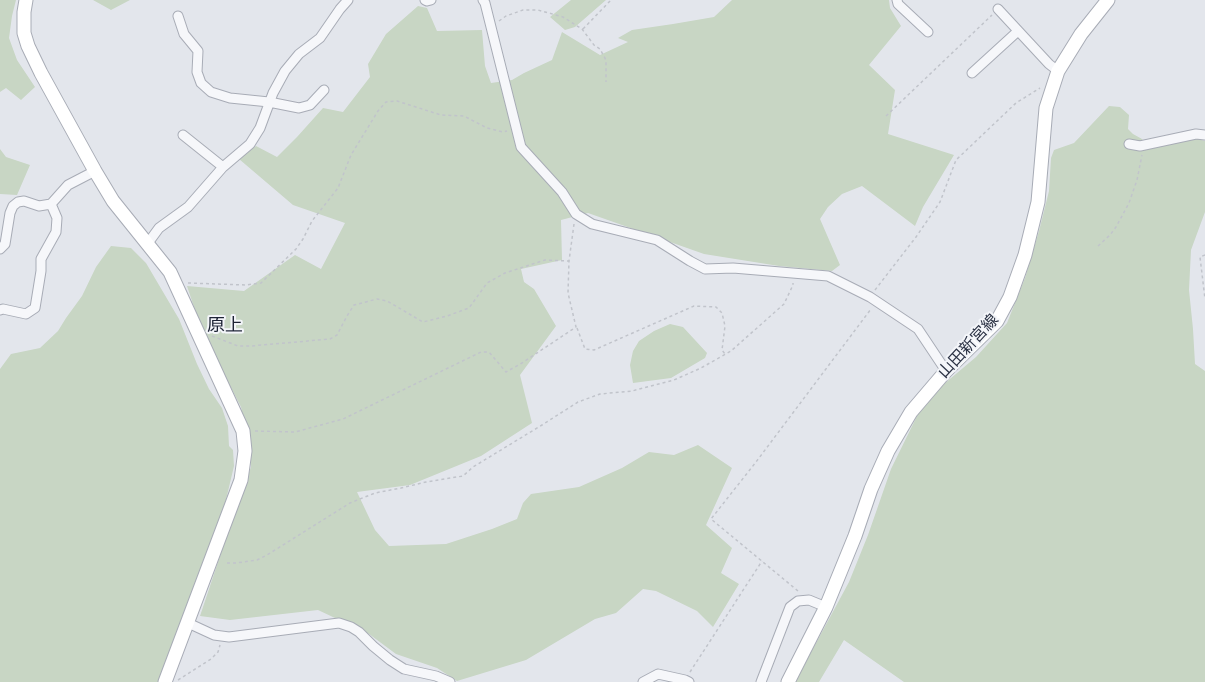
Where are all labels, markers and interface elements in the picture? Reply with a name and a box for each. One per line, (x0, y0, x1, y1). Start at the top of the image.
street label: 山田新宮線 (935, 311, 1003, 383)
district label: 原上 (207, 316, 243, 338)

